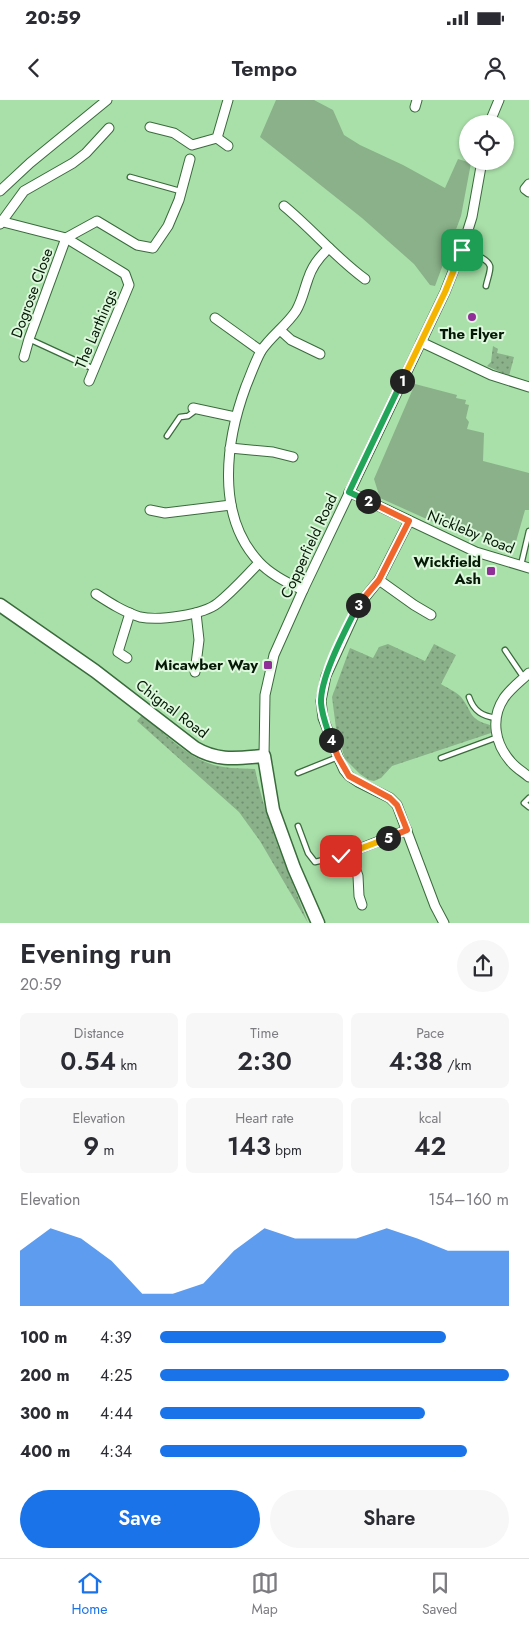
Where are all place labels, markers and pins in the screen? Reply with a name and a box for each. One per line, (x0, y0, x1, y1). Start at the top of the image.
pin (441, 229, 483, 271)
marker: The Flyer (466, 311, 478, 323)
place label: The Flyer (440, 323, 505, 345)
pin: 1 (390, 368, 414, 394)
pin: 2 (356, 488, 380, 514)
place label: Wickfield Ash (414, 551, 481, 590)
marker: Wickfield Ash (485, 565, 497, 577)
pin: 3 (346, 592, 370, 618)
place label: Micawber Way (155, 654, 258, 676)
marker: Micawber Way (262, 659, 274, 671)
pin: 4 (318, 728, 344, 752)
pin: 5 (376, 826, 400, 850)
pin (320, 835, 362, 877)

